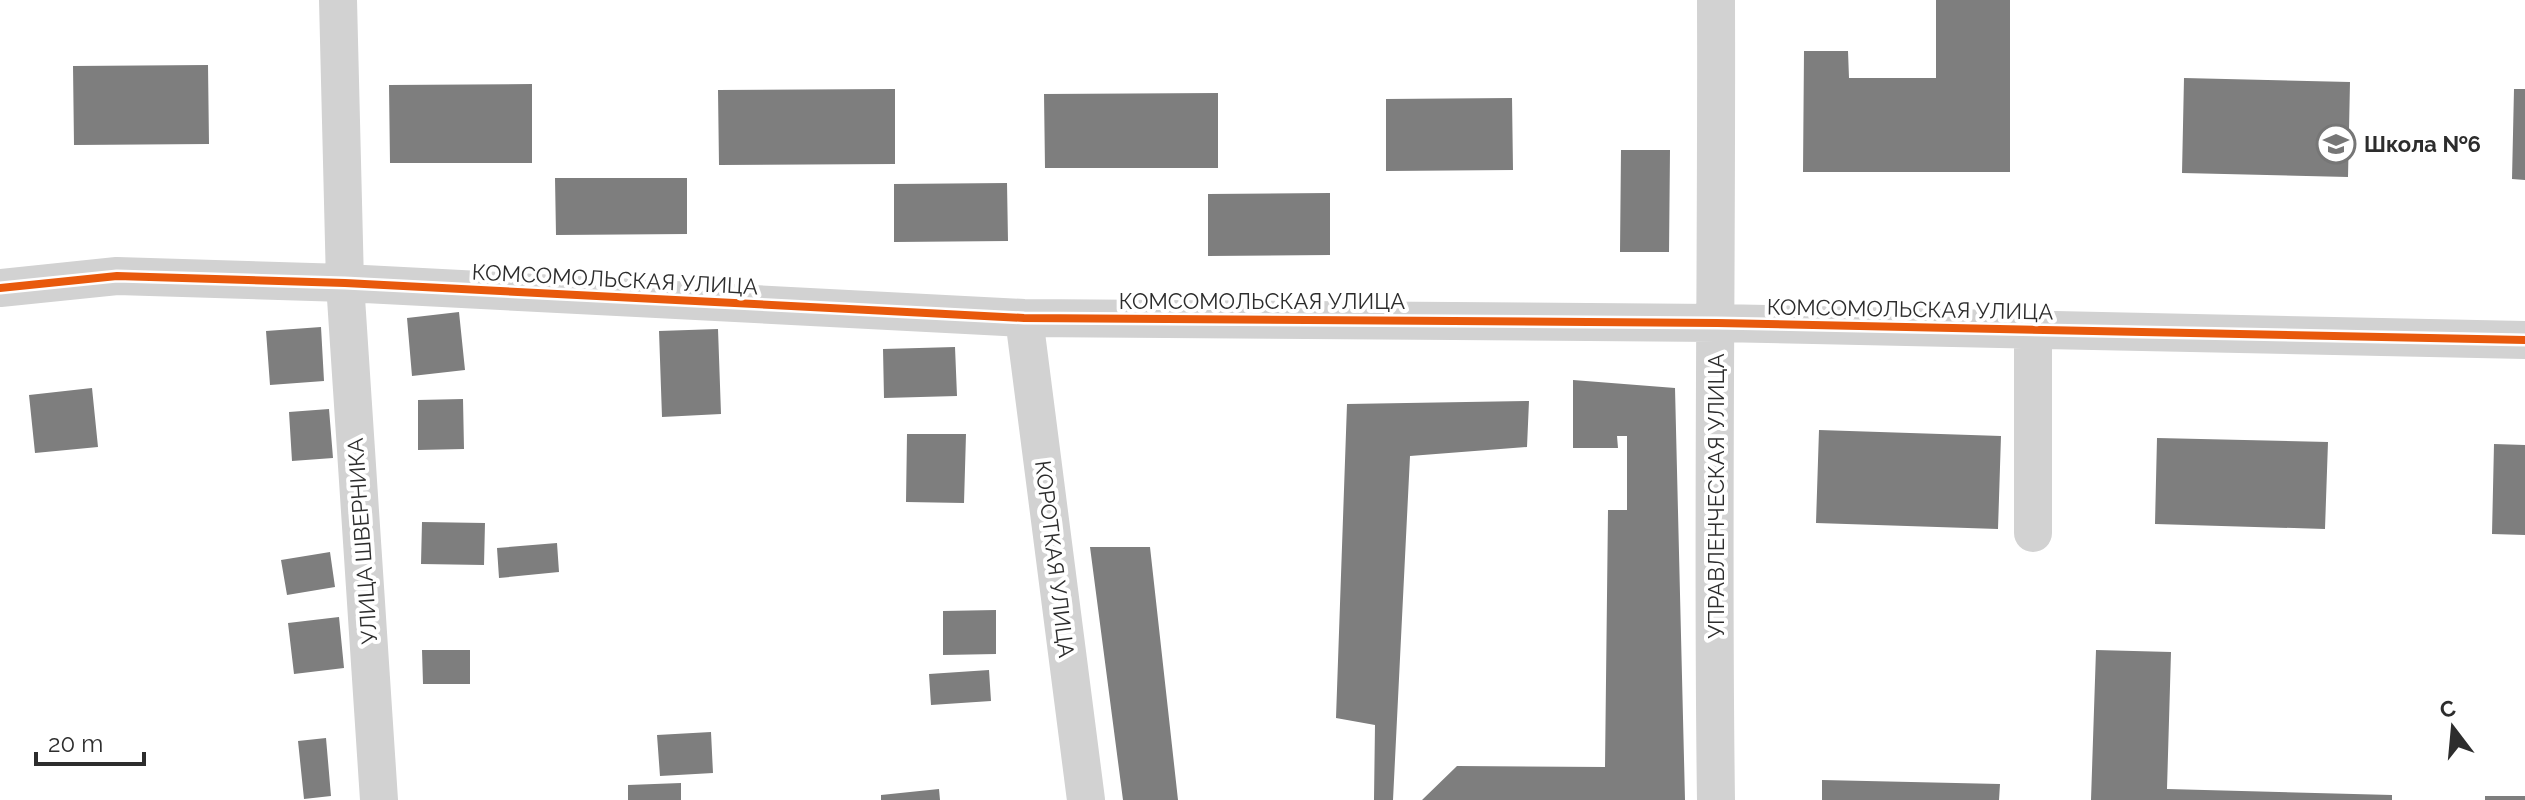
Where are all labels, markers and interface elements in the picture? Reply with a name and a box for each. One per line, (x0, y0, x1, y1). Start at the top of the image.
school or university icon: Школа №6 (2315, 123, 2357, 165)
place label: Школа №6 (2364, 131, 2481, 157)
street label: КОМСОМОЛЬСКАЯ УЛИЦА (471, 259, 759, 299)
street label: КОМСОМОЛЬСКАЯ УЛИЦА (1119, 288, 1405, 314)
street label: КОМСОМОЛЬСКАЯ УЛИЦА (1767, 294, 2054, 324)
street label: УПРАВЛЕНЧЕСКАЯ УЛИЦА (1703, 353, 1729, 639)
street label: УЛИЦА ШВЕРНИКА (342, 437, 382, 645)
street label: КОРОТКАЯ УЛИЦА (1030, 459, 1080, 659)
north arrow (2413, 688, 2493, 768)
text: С (2437, 694, 2458, 723)
scale bar (36, 716, 144, 766)
text: 20 m (48, 729, 103, 758)

